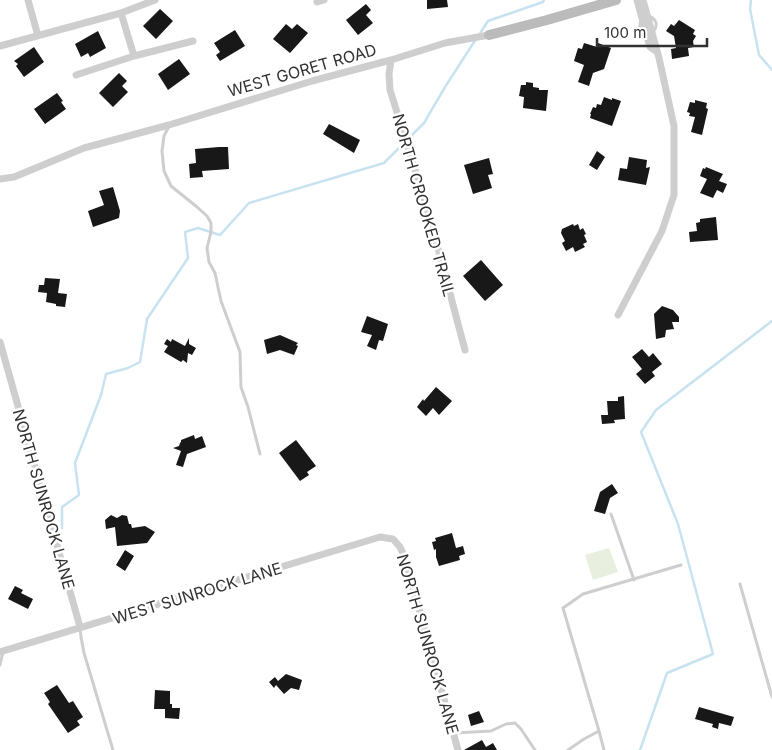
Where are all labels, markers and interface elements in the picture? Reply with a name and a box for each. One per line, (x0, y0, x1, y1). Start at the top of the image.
scale bar (597, 15, 707, 47)
text: 100 m (604, 23, 646, 42)
street label: WEST GORET ROAD (225, 39, 379, 101)
street label: NORTH CROOKED TRAIL (388, 111, 460, 299)
street label: NORTH SUNROCK LANE (9, 406, 79, 592)
street label: NORTH SUNROCK LANE (393, 551, 463, 737)
street label: WEST SUNROCK LANE (110, 558, 284, 628)

